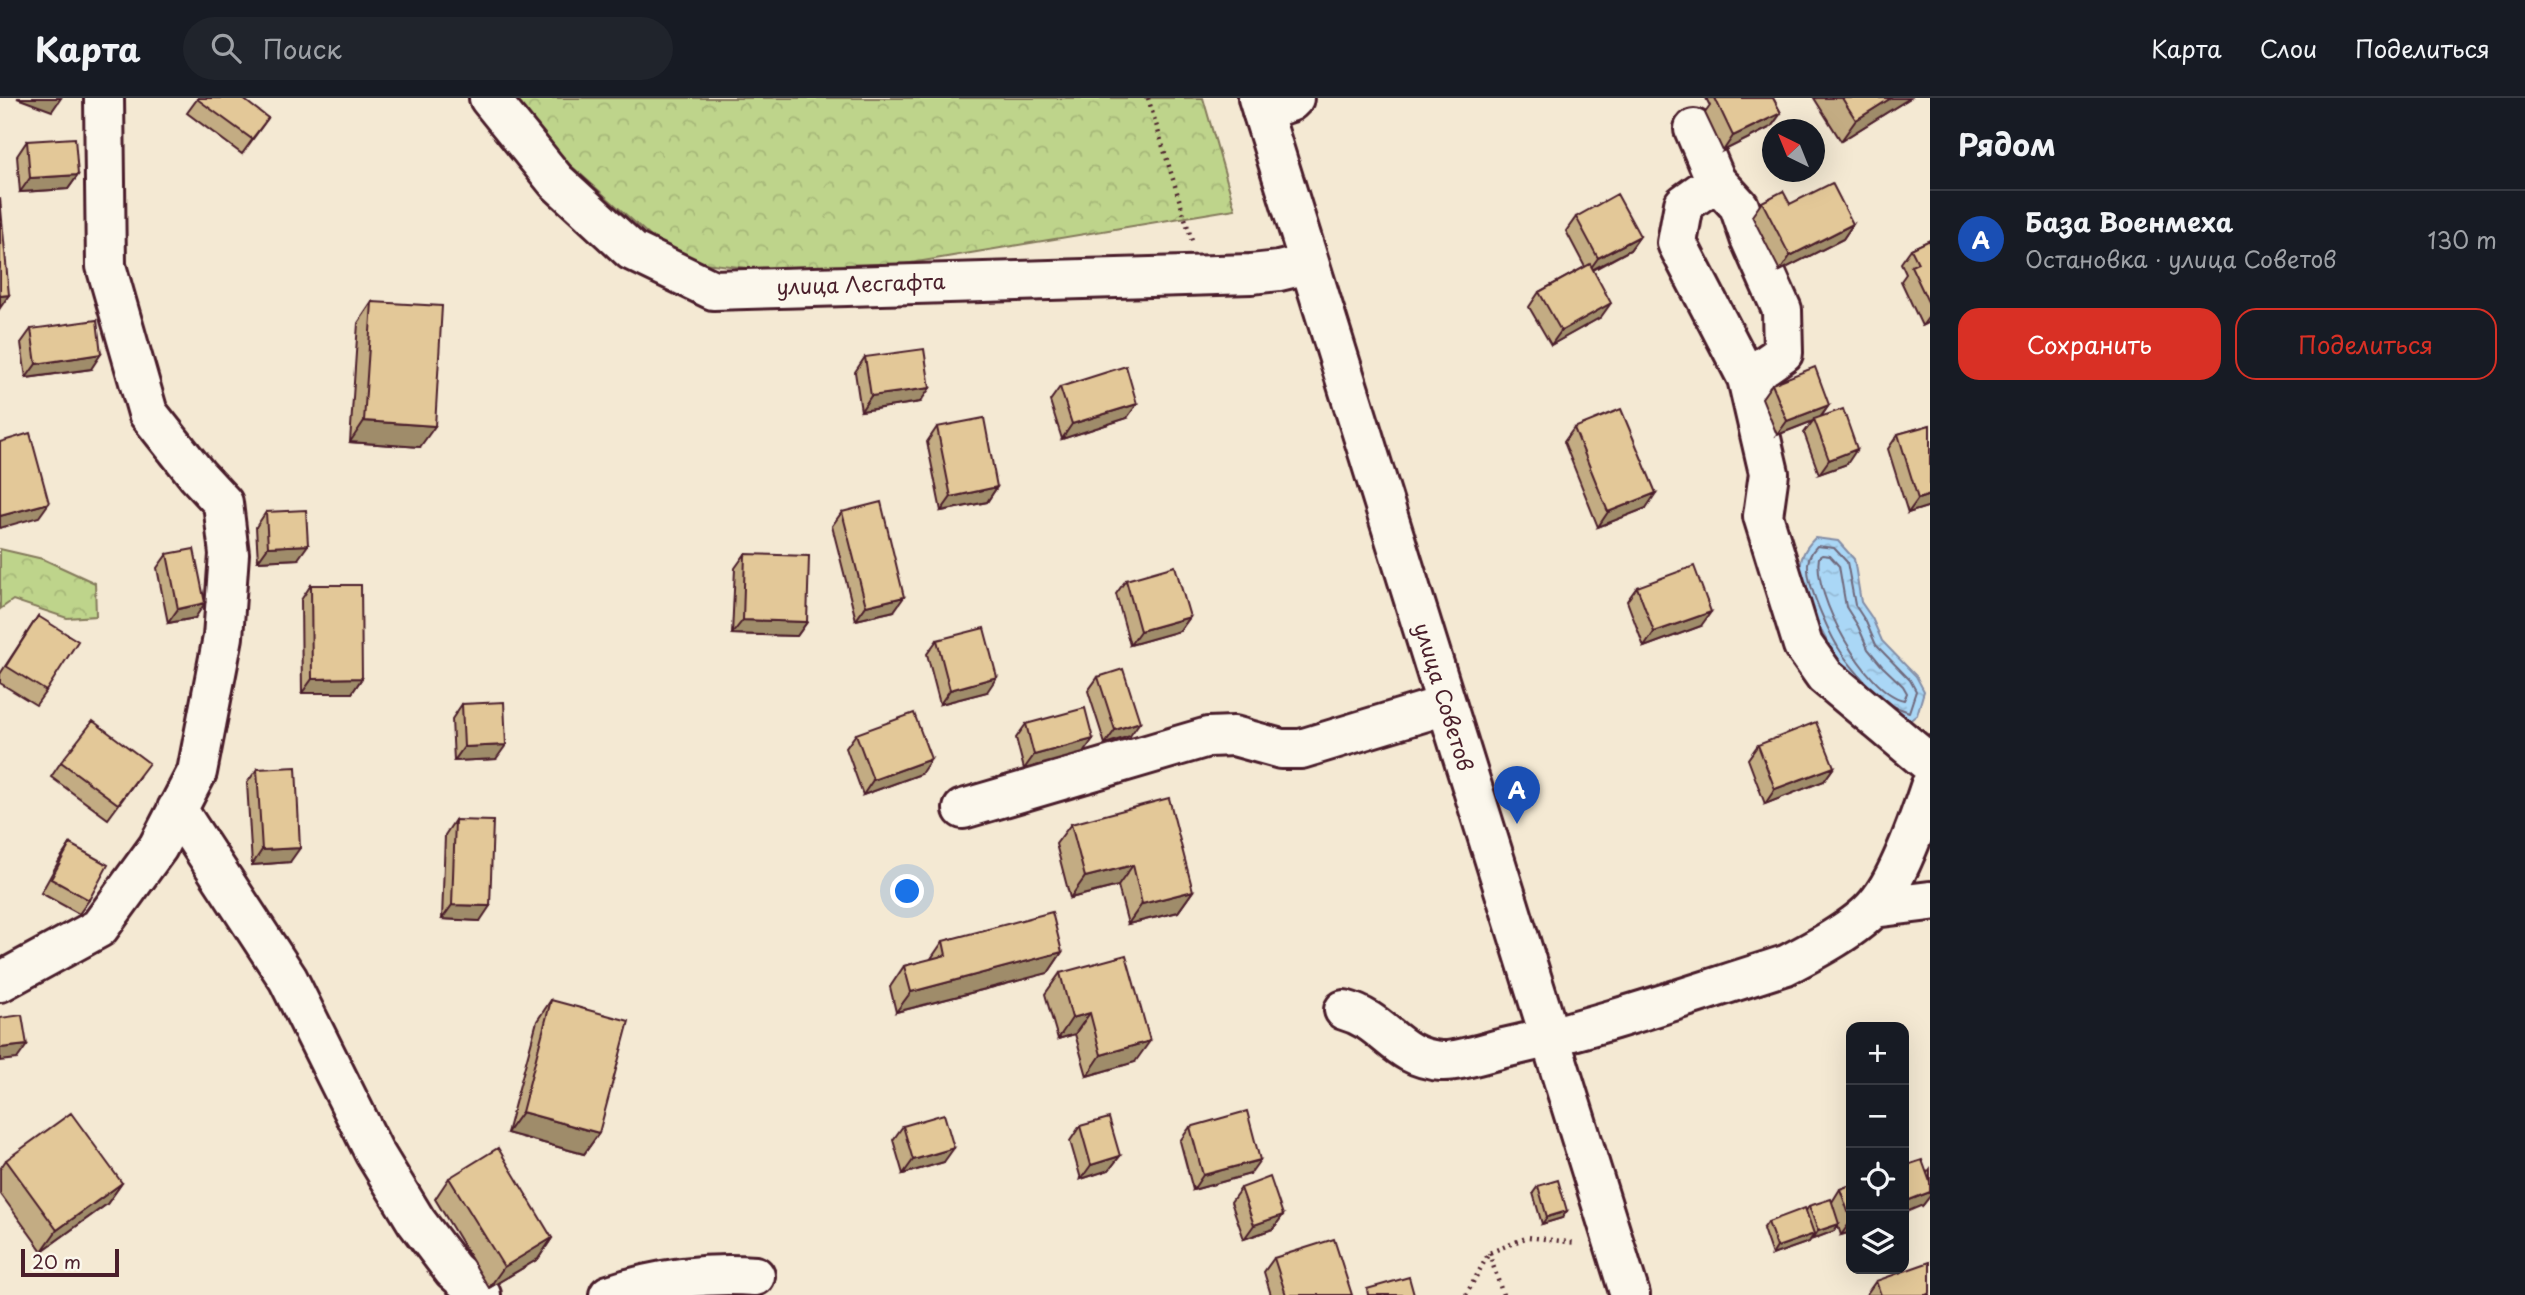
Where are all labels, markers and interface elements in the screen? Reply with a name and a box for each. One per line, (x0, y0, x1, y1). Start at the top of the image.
search box (183, 17, 673, 80)
text: Карта (35, 23, 141, 73)
icon: search (207, 29, 245, 67)
text: Поиск (263, 29, 342, 68)
text: Карта (2151, 30, 2222, 66)
text: Слои (2260, 30, 2317, 66)
text: Поделиться (2355, 30, 2490, 66)
north arrow (1762, 119, 1825, 182)
text: Рядом (1958, 121, 2056, 166)
text: База Военмеха (2025, 202, 2234, 241)
text: A (1972, 222, 1990, 257)
text: 130 m (2427, 222, 2497, 257)
text: Остановка · улица Советов (2025, 241, 2336, 276)
street label: улица Лесгафта (776, 264, 946, 302)
button: Сохранить (1958, 308, 2221, 380)
button: Поделиться (2235, 308, 2497, 380)
street label: улица Советов (1407, 618, 1483, 775)
pin: A (1494, 766, 1540, 824)
your location (890, 874, 924, 908)
map controls (1846, 1022, 1909, 1274)
button: + (1846, 1022, 1909, 1085)
button: − (1846, 1085, 1909, 1148)
button: locate (1846, 1148, 1909, 1211)
button: layers (1846, 1211, 1909, 1274)
scale bar (21, 1246, 119, 1278)
text: 20 m (32, 1247, 81, 1275)

